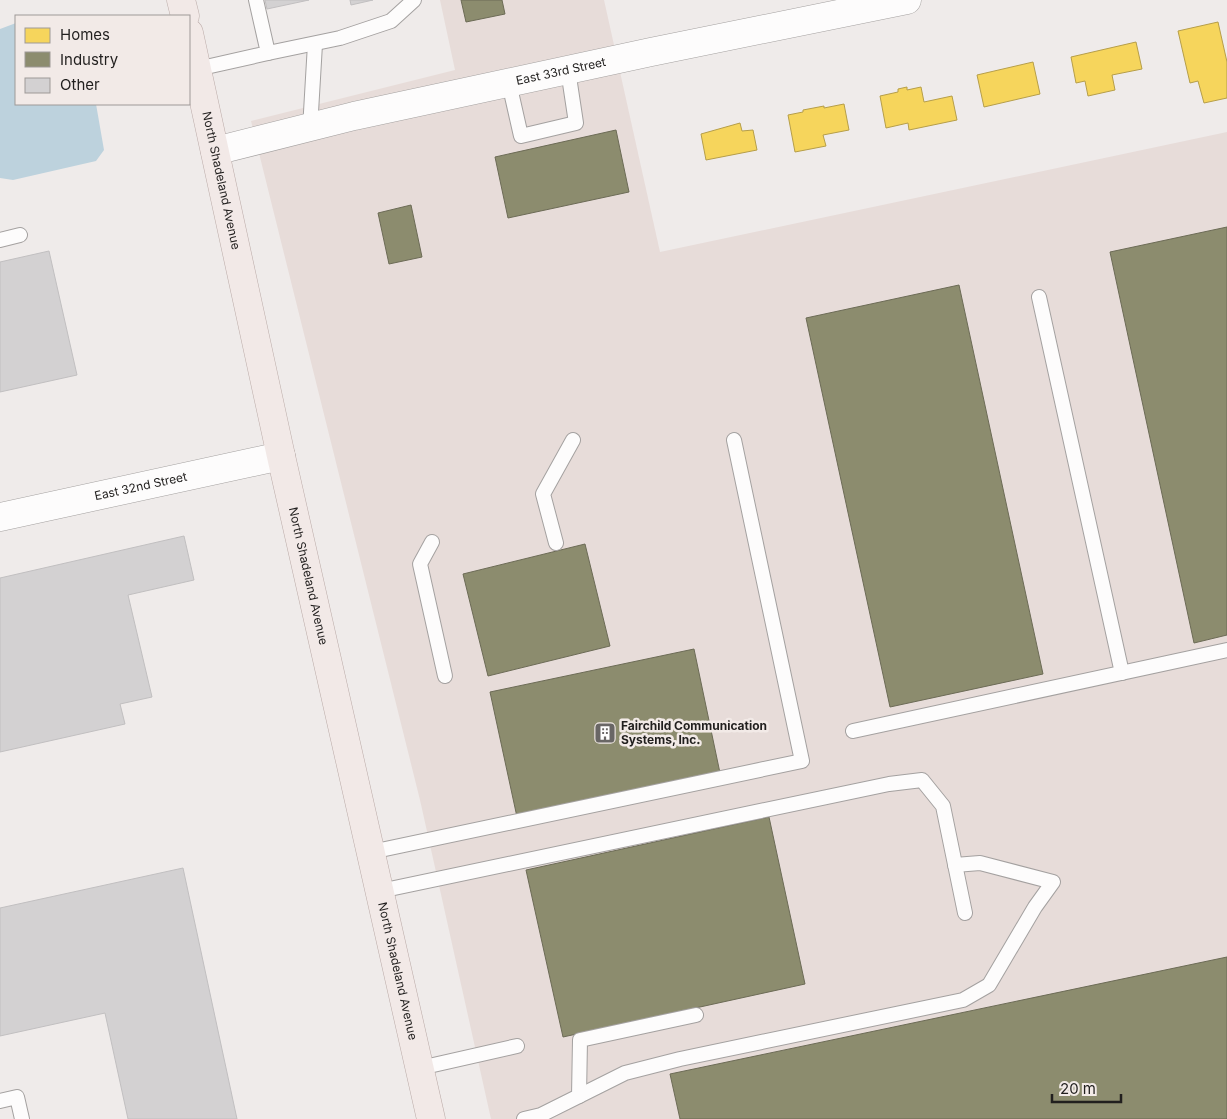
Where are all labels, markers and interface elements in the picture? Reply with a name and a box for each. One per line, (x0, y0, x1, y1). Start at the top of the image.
legend (15, 15, 190, 105)
text: Homes (60, 25, 110, 44)
text: Industry (60, 50, 119, 69)
street label: East 33rd Street (515, 54, 607, 88)
text: Other (60, 75, 100, 94)
street label: North Shadeland Avenue (199, 110, 244, 251)
street label: East 32nd Street (93, 469, 188, 503)
street label: North Shadeland Avenue (286, 506, 332, 646)
place label: Fairchild Communication Systems, Inc. (621, 718, 767, 747)
building icon: Fairchild Communication Systems, Inc. (593, 721, 617, 745)
street label: North Shadeland Avenue (375, 901, 421, 1041)
scale bar (1052, 1072, 1121, 1104)
text: 20 m (1060, 1079, 1096, 1098)

